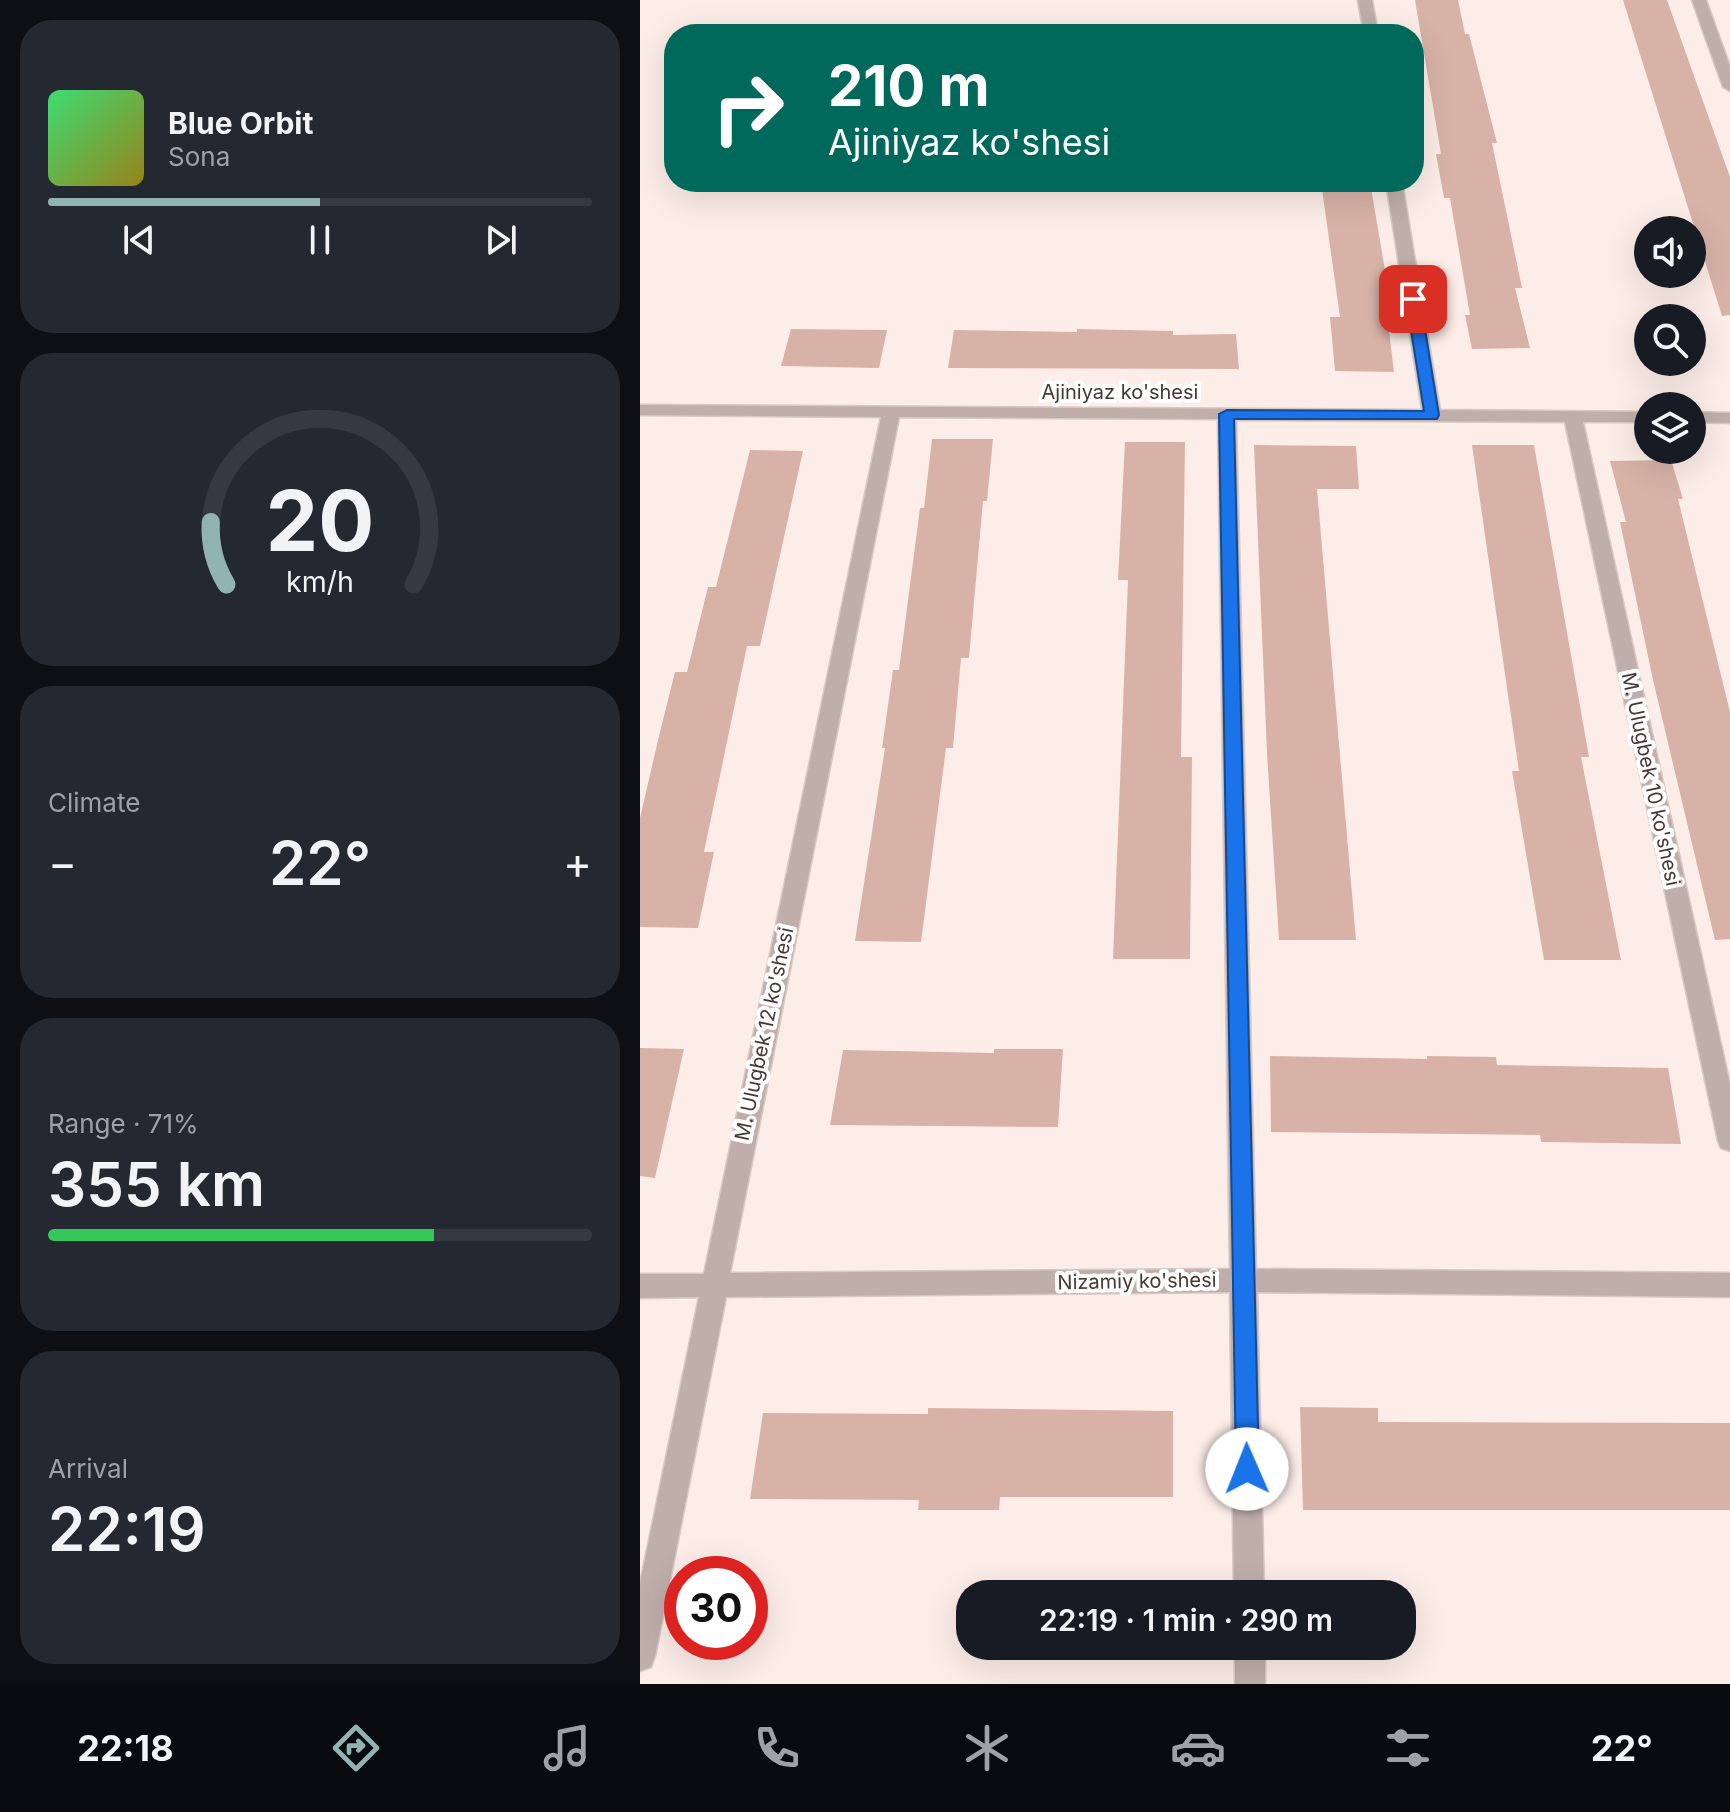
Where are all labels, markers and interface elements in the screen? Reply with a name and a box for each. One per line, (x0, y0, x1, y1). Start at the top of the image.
text: 210 m (828, 52, 990, 120)
icon: right (696, 56, 800, 160)
text: Blue Orbit (168, 105, 313, 141)
text: Ajiniyaz ko'shesi (828, 120, 1110, 164)
text: Sona (168, 141, 230, 172)
map controls (1634, 216, 1706, 464)
button: sound (1634, 216, 1706, 288)
icon: previous (117, 218, 161, 262)
icon: pause (298, 218, 342, 262)
icon: next (479, 218, 523, 262)
pin (1379, 265, 1447, 333)
icon: arrive (1391, 277, 1435, 321)
button: search (1634, 304, 1706, 376)
street label: Ajiniyaz ko'shesi (1042, 380, 1198, 404)
button: layers (1634, 392, 1706, 464)
text: 20 (266, 470, 374, 571)
text: km/h (286, 564, 354, 599)
street label: M. Ulugbek 10 ko'shesi (1617, 670, 1685, 888)
text: Climate (48, 787, 140, 818)
text: 22° (269, 827, 371, 899)
text: − (48, 836, 77, 890)
text: + (563, 836, 592, 890)
street label: M. Ulugbek 12 ko'shesi (730, 925, 798, 1143)
text: Range · 71% (48, 1108, 199, 1139)
text: 355 km (48, 1148, 265, 1220)
street label: Nizamiy ko'shesi (1057, 1268, 1217, 1294)
position arrow (1205, 1427, 1289, 1511)
text: Arrival (48, 1453, 128, 1484)
text: 22:19 (48, 1493, 206, 1565)
speed limit sign: 30 (664, 1556, 768, 1660)
text: 22:19 · 1 min · 290 m (1039, 1602, 1333, 1638)
icon: directions (328, 1720, 384, 1776)
icon: music (539, 1720, 595, 1776)
icon: phone (749, 1720, 805, 1776)
icon: climate (959, 1720, 1015, 1776)
icon: car (1170, 1720, 1226, 1776)
icon: filters (1380, 1720, 1436, 1776)
text: 22:18 (77, 1726, 174, 1770)
text: 22° (1591, 1726, 1653, 1770)

